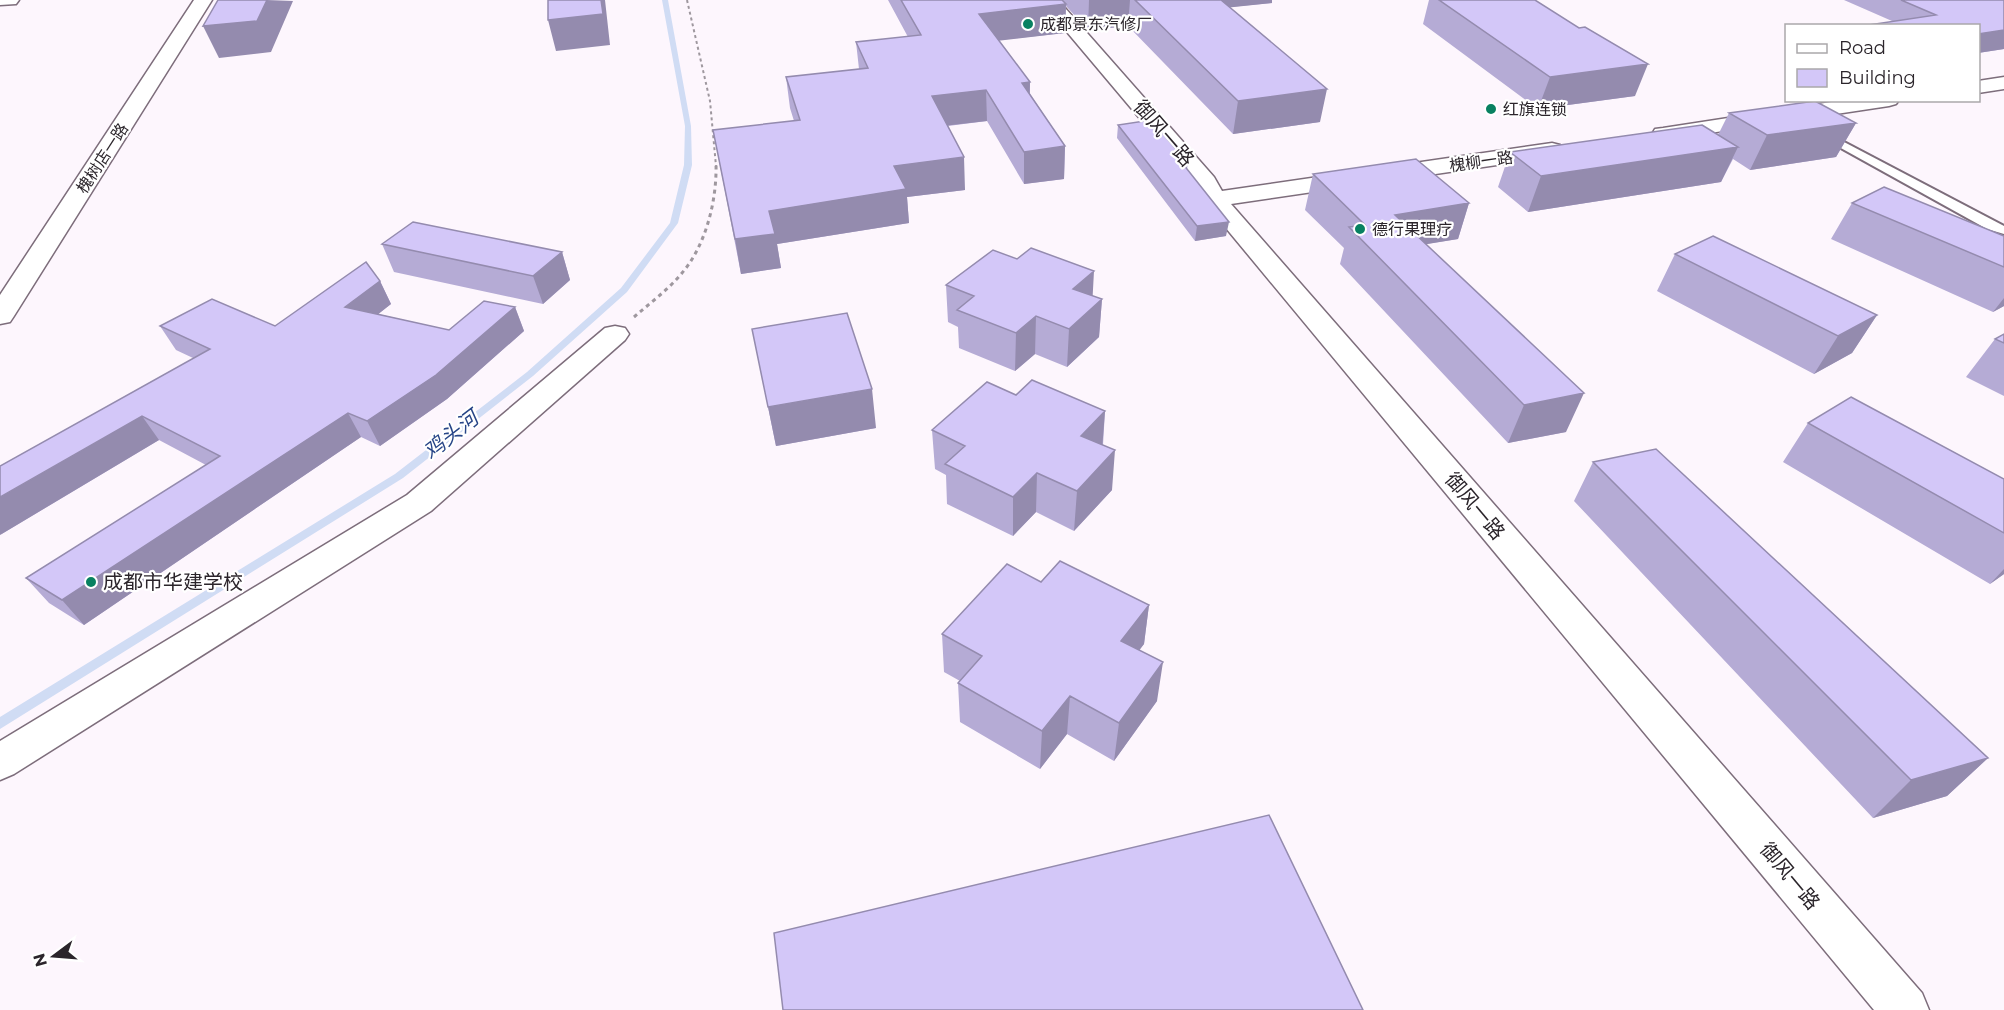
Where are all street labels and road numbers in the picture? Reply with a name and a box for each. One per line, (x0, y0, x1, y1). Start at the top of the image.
street label: 御风一路 (1129, 95, 1199, 171)
street label: 槐树店一路 (73, 120, 132, 197)
street label: 槐柳一路 (1448, 148, 1514, 175)
street label: 御风一路 (1440, 468, 1510, 544)
street label: 御风一路 (1755, 838, 1825, 914)

